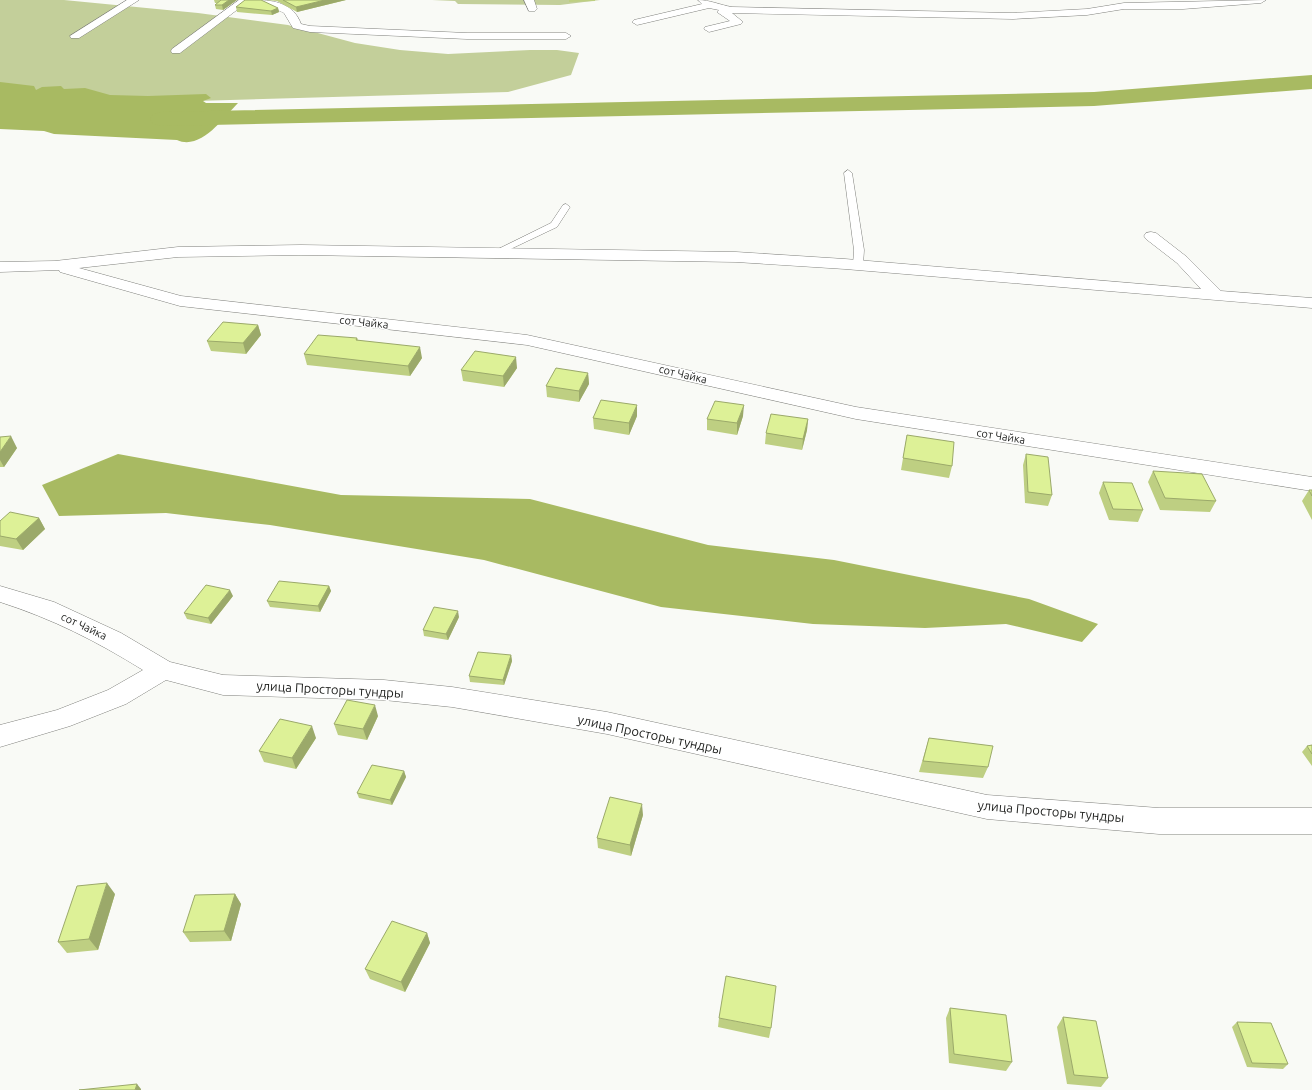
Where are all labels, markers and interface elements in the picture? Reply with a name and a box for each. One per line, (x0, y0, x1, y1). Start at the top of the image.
street label: сот Чайка (339, 313, 389, 331)
street label: сот Чайка (658, 363, 708, 385)
street label: сот Чайка (976, 426, 1026, 446)
street label: сот Чайка (59, 610, 109, 642)
street label: улица Просторы тундры (256, 678, 404, 700)
street label: улица Просторы тундры (576, 712, 724, 756)
street label: улица Просторы тундры (977, 798, 1125, 824)

